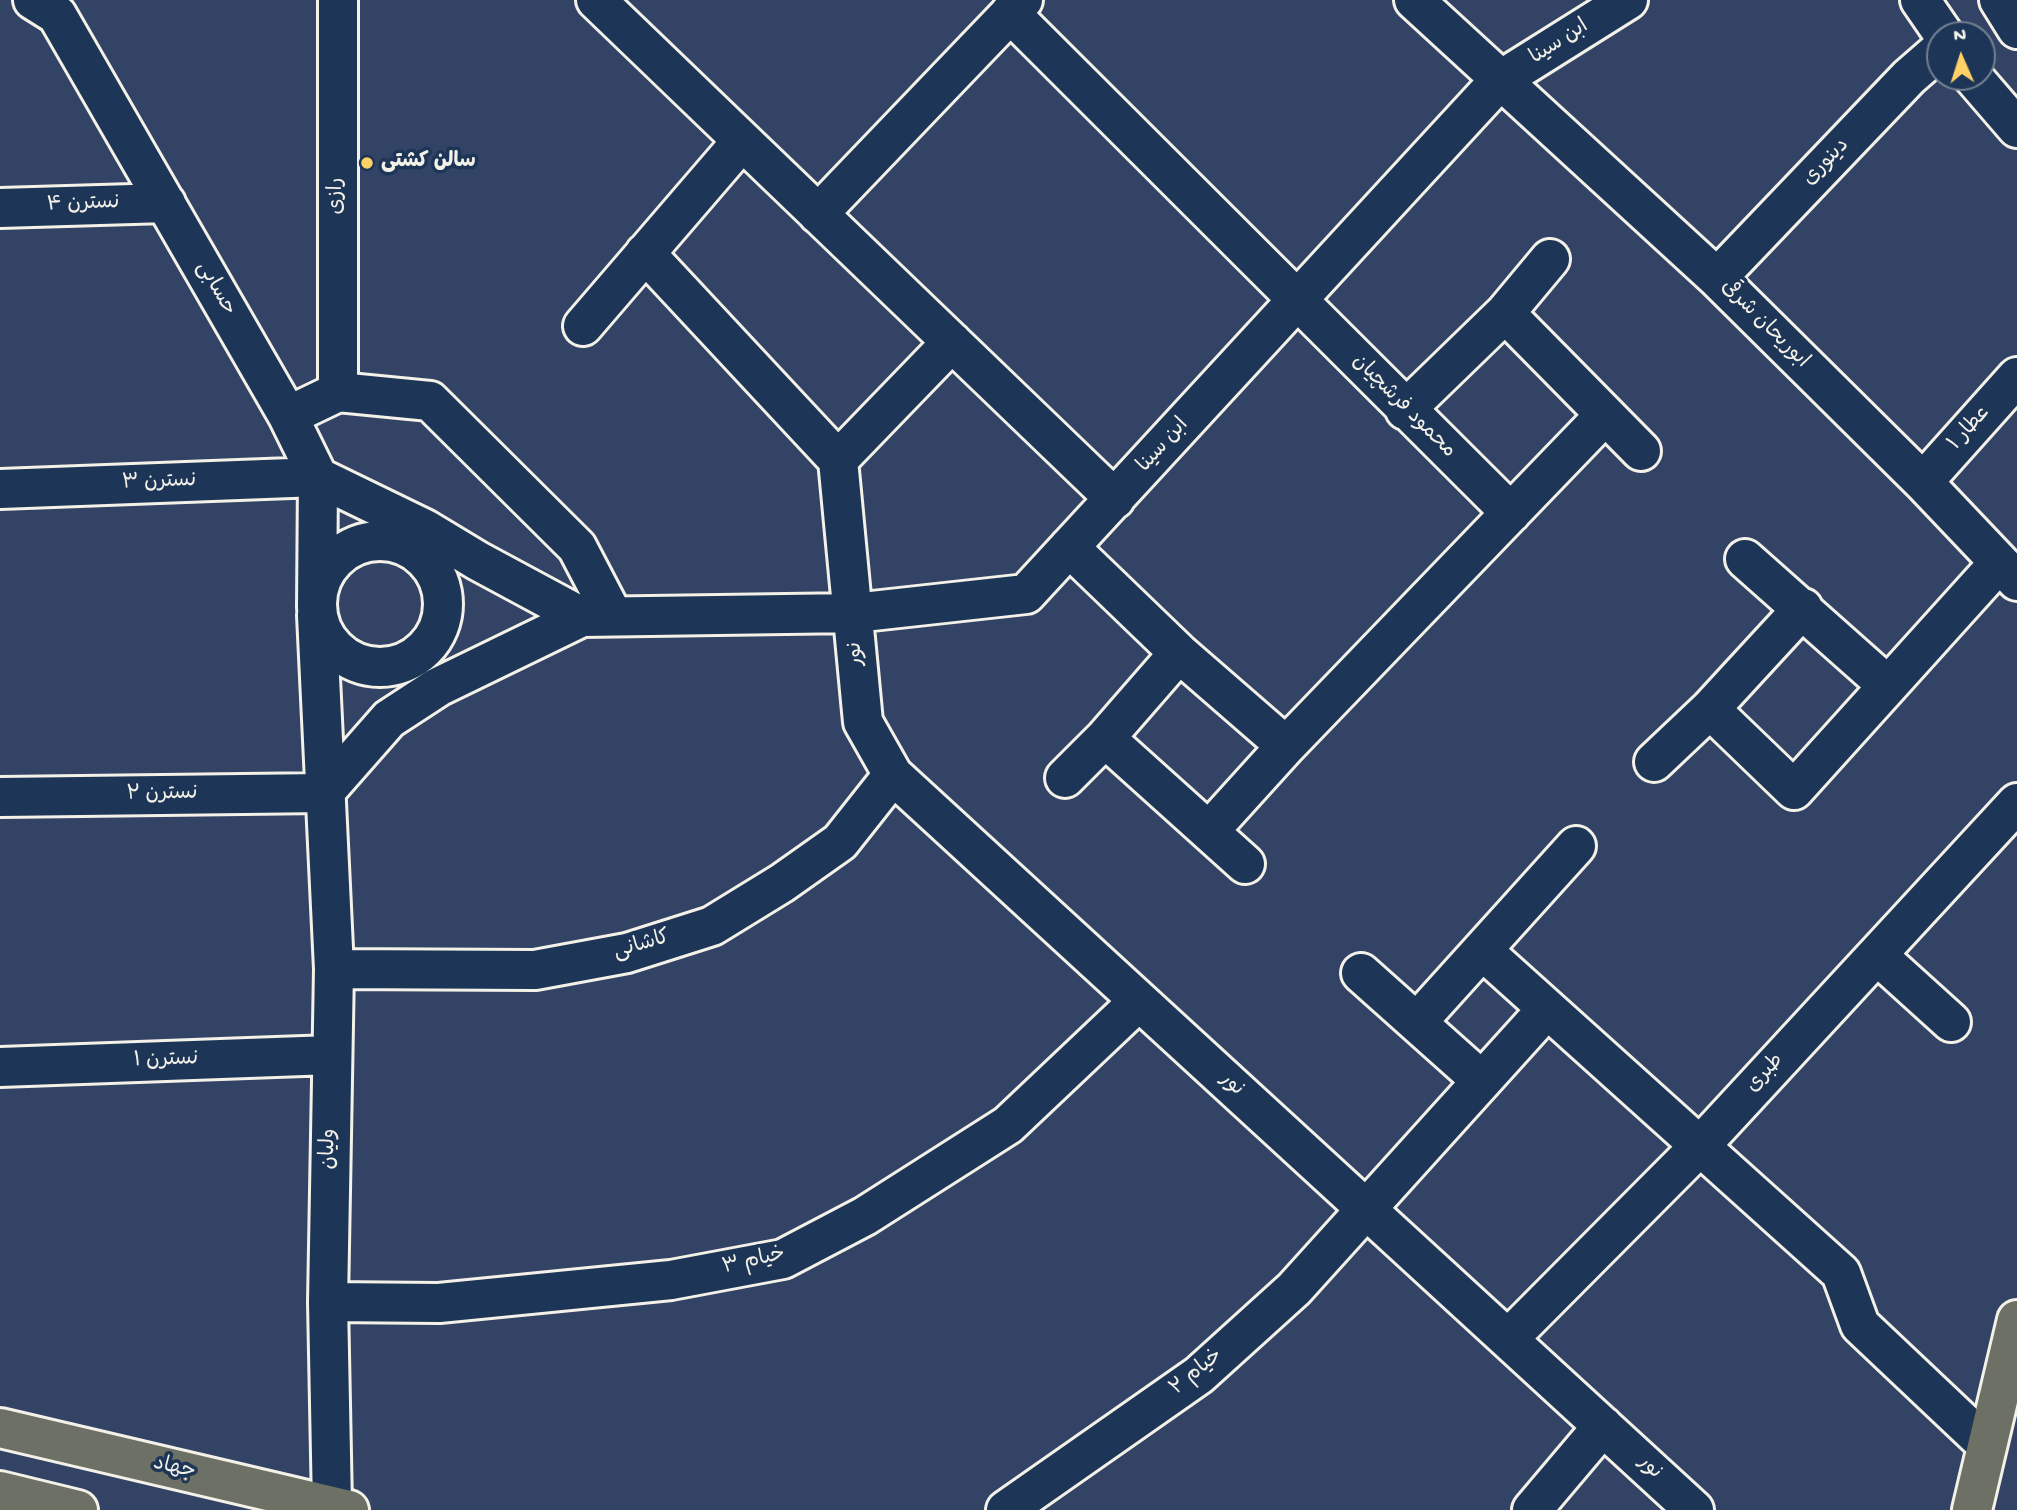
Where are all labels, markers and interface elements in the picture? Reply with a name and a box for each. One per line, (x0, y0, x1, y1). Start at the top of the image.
street label: ابن سینا (1526, 15, 1594, 71)
north arrow (1926, 21, 1996, 91)
text: N (1953, 25, 1967, 48)
street label: دینوری (1798, 134, 1856, 192)
place label: سالن کشتی (381, 150, 476, 176)
marker: سالن کشتی (359, 155, 375, 171)
street label: رازی (325, 177, 351, 215)
street label: نسترن ۴ (46, 191, 120, 219)
street label: حسابی (190, 257, 240, 321)
street label: ابوریحان شرقی (1714, 275, 1814, 375)
street label: محمود فرشچیان (1346, 350, 1460, 464)
street label: عطار ۱ (1943, 401, 1997, 457)
street label: ابن سینا (1133, 413, 1195, 479)
street label: نسترن ۳ (121, 469, 197, 497)
street label: نور (844, 641, 870, 667)
street label: نسترن ۲ (126, 782, 198, 808)
street label: کاشانی (611, 926, 673, 966)
street label: نسترن ۱ (133, 1047, 199, 1075)
street label: طبری (1742, 1049, 1790, 1099)
street label: نور (1214, 1067, 1248, 1103)
street label: ولیان (317, 1128, 343, 1170)
street label: خیام ۳ (720, 1243, 788, 1281)
street label: خیام ۲ (1165, 1344, 1229, 1402)
street label: نور (1632, 1450, 1666, 1486)
street label: جهاد (150, 1452, 198, 1486)

